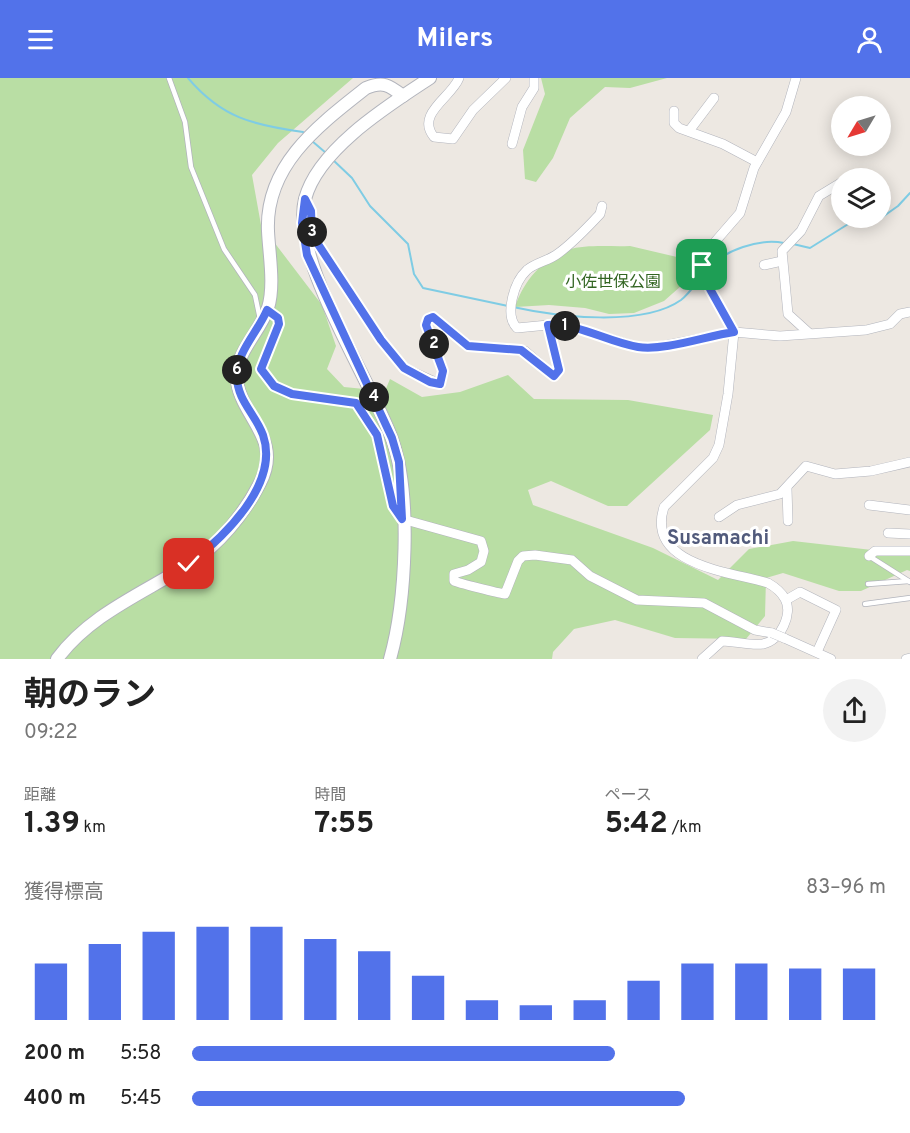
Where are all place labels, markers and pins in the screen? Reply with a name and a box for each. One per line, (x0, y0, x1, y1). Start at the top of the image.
pin: 3 (297, 217, 327, 247)
pin (676, 239, 727, 290)
pin: 1 (550, 311, 580, 341)
pin: 2 (419, 329, 449, 359)
pin: 6 (222, 355, 252, 385)
pin: 4 (359, 382, 389, 412)
pin (163, 538, 214, 589)

